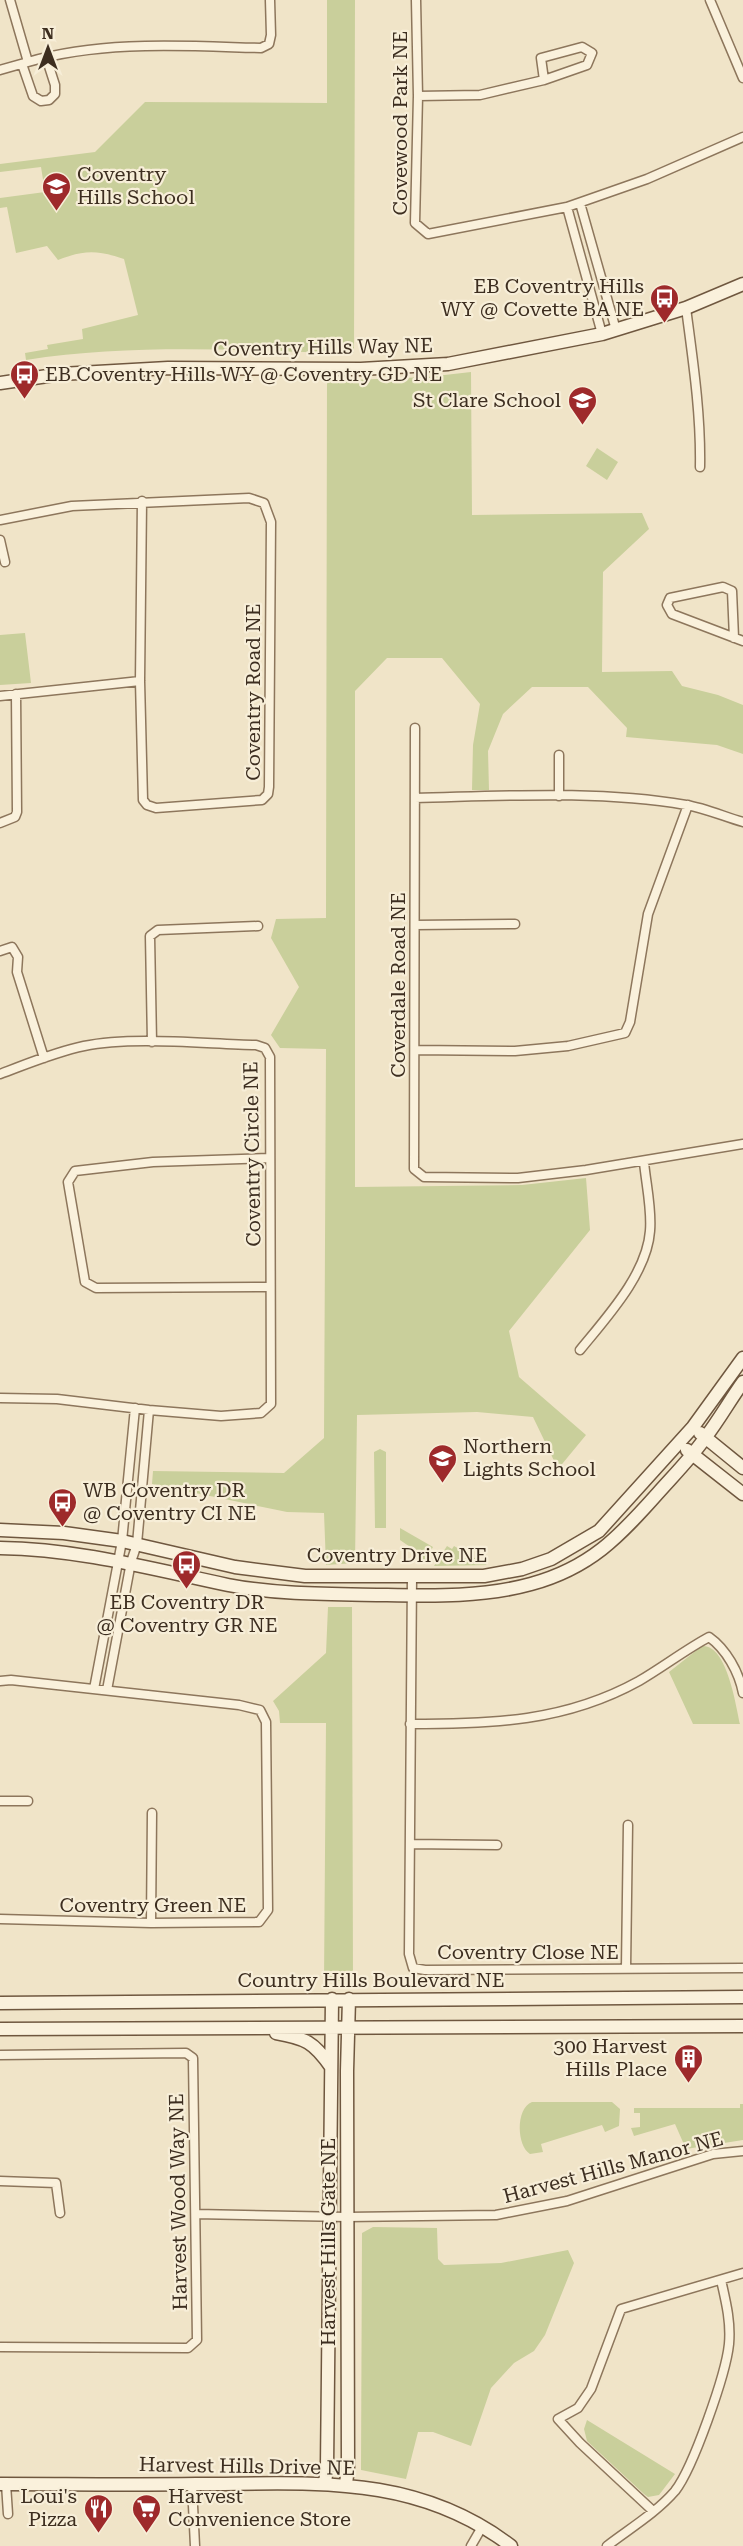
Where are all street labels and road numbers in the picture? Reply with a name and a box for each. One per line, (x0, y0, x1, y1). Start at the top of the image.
street label: Covewood Park NE (388, 31, 412, 215)
street label: Coventry Hills Way NE (213, 333, 433, 361)
street label: Coventry Road NE (241, 603, 265, 781)
street label: Coverdale Road NE (386, 892, 410, 1078)
street label: Coventry Circle NE (238, 1061, 266, 1247)
street label: Coventry Drive NE (307, 1543, 487, 1567)
street label: Coventry Green NE (60, 1893, 246, 1917)
street label: Coventry Close NE (437, 1940, 619, 1964)
street label: Country Hills Boulevard NE (238, 1968, 504, 1992)
street label: Harvest Wood Way NE (164, 2093, 192, 2311)
street label: Harvest Hills Manor NE (500, 2126, 726, 2208)
street label: Harvest Hills Gate NE (316, 2138, 340, 2346)
street label: Harvest Hills Drive NE (139, 2452, 355, 2480)

